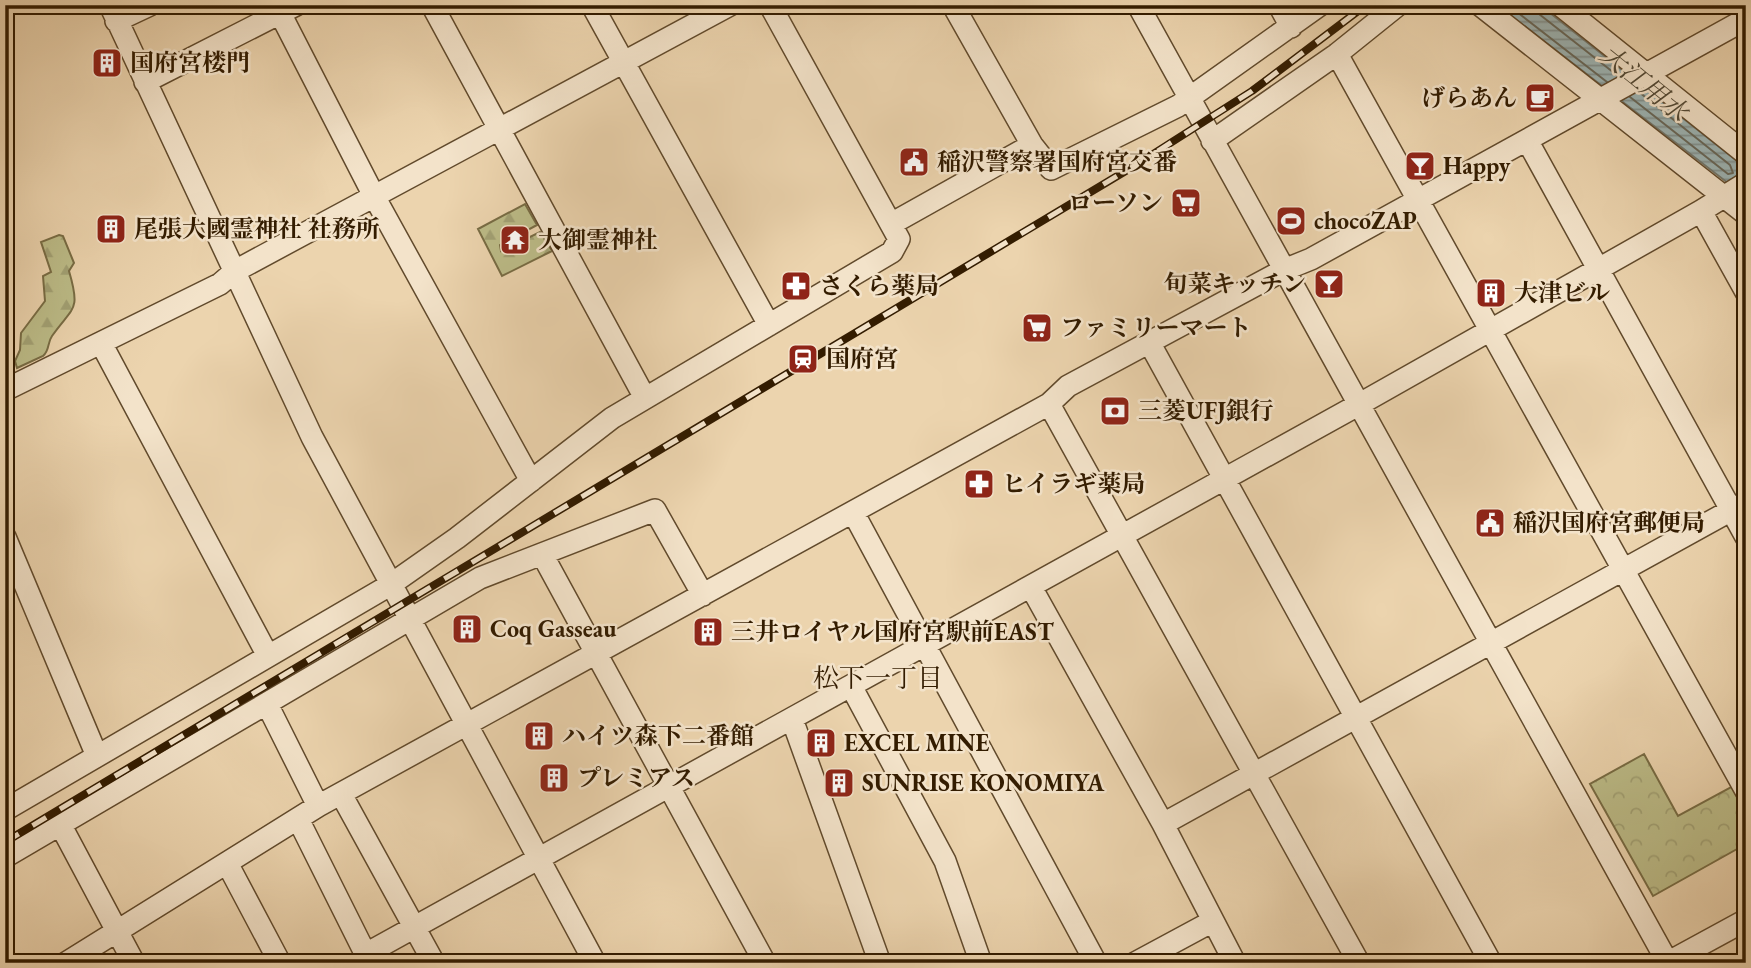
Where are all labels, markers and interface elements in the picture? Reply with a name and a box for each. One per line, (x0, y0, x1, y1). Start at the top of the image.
water label: 大江用水 (1593, 37, 1697, 131)
building icon: 国府宮楼門 (90, 46, 124, 80)
place label: 国府宮楼門 (130, 47, 250, 78)
cafe icon: げらあん (1523, 81, 1557, 115)
place label: げらあん (1421, 82, 1517, 113)
public building icon: 稲沢警察署国府宮交番 (897, 145, 931, 179)
place label: 稲沢警察署国府宮交番 (937, 146, 1177, 177)
bar icon: Happy (1403, 149, 1437, 183)
place label: Happy (1443, 150, 1511, 182)
supermarket icon: ローソン (1169, 186, 1203, 220)
place label: ローソン (1068, 187, 1163, 218)
sports icon: chocoZAP (1274, 204, 1308, 238)
place label: chocoZAP (1314, 205, 1417, 236)
building icon: 尾張大國霊神社 社務所 (94, 212, 128, 246)
place label: 尾張大國霊神社 社務所 (134, 213, 380, 244)
temple icon: 大御霊神社 (498, 223, 532, 257)
place label: 大御霊神社 (538, 224, 658, 255)
bar icon: 旬菜キッチン (1312, 267, 1346, 301)
place label: 旬菜キッチン (1164, 268, 1306, 299)
pharmacy icon: さくら薬局 (779, 269, 813, 303)
place label: さくら薬局 (819, 270, 939, 301)
building icon: 大津ビル (1474, 276, 1508, 310)
place label: 大津ビル (1514, 277, 1610, 308)
supermarket icon: ファミリーマート (1020, 311, 1054, 345)
place label: ファミリーマート (1060, 312, 1252, 343)
station icon: 国府宮 (786, 342, 820, 376)
place label: 国府宮 (826, 343, 898, 374)
bank icon: 三菱UFJ銀行 (1098, 394, 1132, 428)
place label: 三菱UFJ銀行 (1138, 395, 1274, 426)
pharmacy icon: ヒイラギ薬局 (962, 467, 996, 501)
place label: ヒイラギ薬局 (1002, 468, 1145, 499)
public building icon: 稲沢国府宮郵便局 (1473, 506, 1507, 540)
place label: 稲沢国府宮郵便局 (1513, 507, 1705, 538)
building icon: Coq Gasseau (450, 612, 484, 646)
place label: Coq Gasseau (490, 613, 617, 645)
building icon: 三井ロイヤル国府宮駅前EAST (691, 615, 725, 649)
place label: 三井ロイヤル国府宮駅前EAST (731, 616, 1054, 647)
district label: 松下一丁目 (813, 661, 943, 695)
building icon: ハイツ森下二番館 (522, 719, 556, 753)
place label: ハイツ森下二番館 (562, 720, 754, 751)
building icon: EXCEL MINE (804, 726, 838, 760)
place label: EXCEL MINE (844, 727, 989, 758)
building icon: プレミアス (537, 761, 571, 795)
place label: プレミアス (577, 762, 695, 793)
building icon: SUNRISE KONOMIYA (822, 766, 856, 800)
place label: SUNRISE KONOMIYA (862, 767, 1105, 798)

